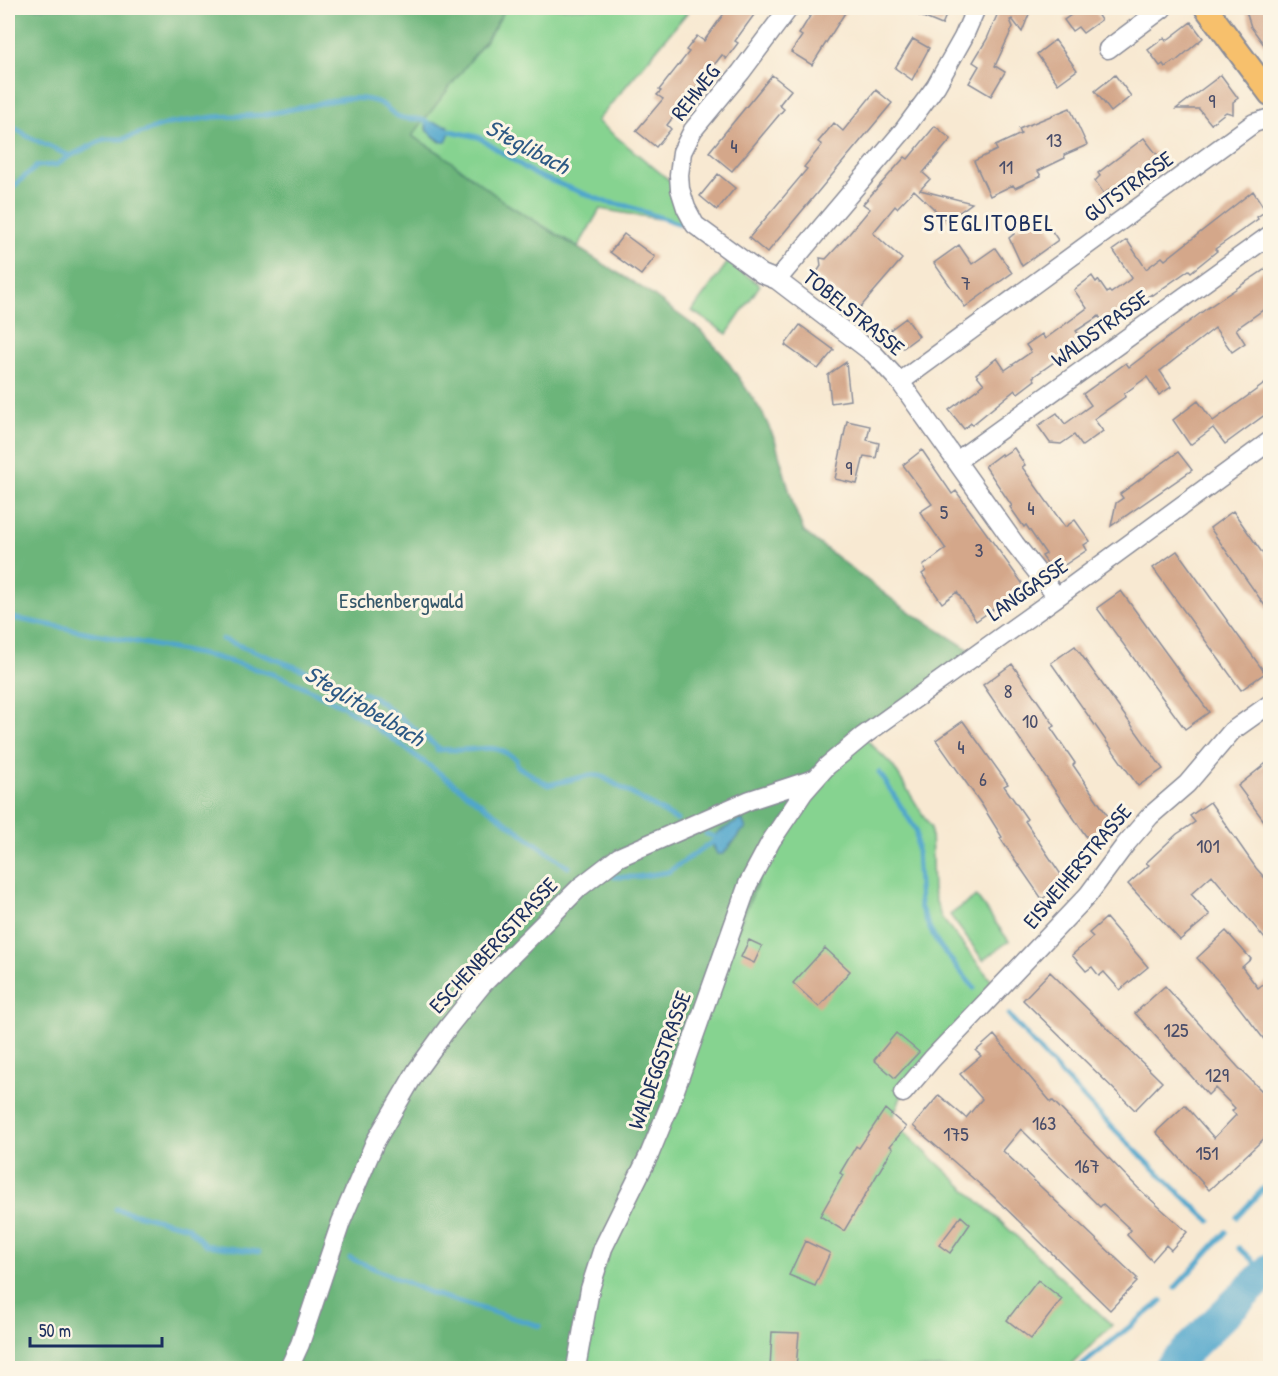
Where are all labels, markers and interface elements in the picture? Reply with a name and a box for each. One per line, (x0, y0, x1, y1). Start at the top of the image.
street label: REHWEG (664, 57, 727, 126)
house number: 9 (1208, 87, 1216, 114)
water label: Steglibach (480, 111, 577, 183)
house number: 13 (1046, 126, 1062, 153)
house number: 4 (730, 132, 738, 159)
street label: GUTSTRASSE (1077, 143, 1179, 229)
house number: 11 (999, 153, 1013, 180)
district label: STEGLITOBEL (923, 206, 1055, 238)
street label: TOBELSTRASSE (797, 262, 911, 362)
house number: 7 (961, 269, 971, 296)
street label: WALDSTRASSE (1045, 282, 1155, 374)
house number: 9 (845, 454, 853, 481)
house number: 4 (1027, 494, 1035, 521)
house number: 5 (940, 498, 949, 525)
house number: 3 (975, 536, 984, 563)
street label: LANGGASSE (981, 550, 1074, 628)
park label: Eschenbergwald (339, 585, 463, 615)
water label: Steglitobelbach (299, 657, 432, 755)
house number: 8 (1004, 677, 1012, 704)
house number: 10 (1022, 707, 1038, 734)
house number: 4 (957, 733, 965, 760)
house number: 6 (979, 765, 987, 792)
street label: EISWEIHERSTRASSE (1016, 797, 1138, 935)
house number: 101 (1196, 832, 1220, 859)
street label: ESCHENBERGSTRASSE (422, 870, 564, 1020)
street label: WALDEGGSTRASSE (620, 987, 698, 1133)
house number: 125 (1163, 1016, 1189, 1043)
house number: 129 (1205, 1061, 1229, 1088)
house number: 163 (1032, 1109, 1056, 1136)
house number: 175 (943, 1120, 969, 1147)
house number: 151 (1196, 1139, 1218, 1166)
house number: 167 (1074, 1152, 1100, 1179)
scale bar (30, 1310, 162, 1348)
text: 50 m (39, 1318, 71, 1343)

